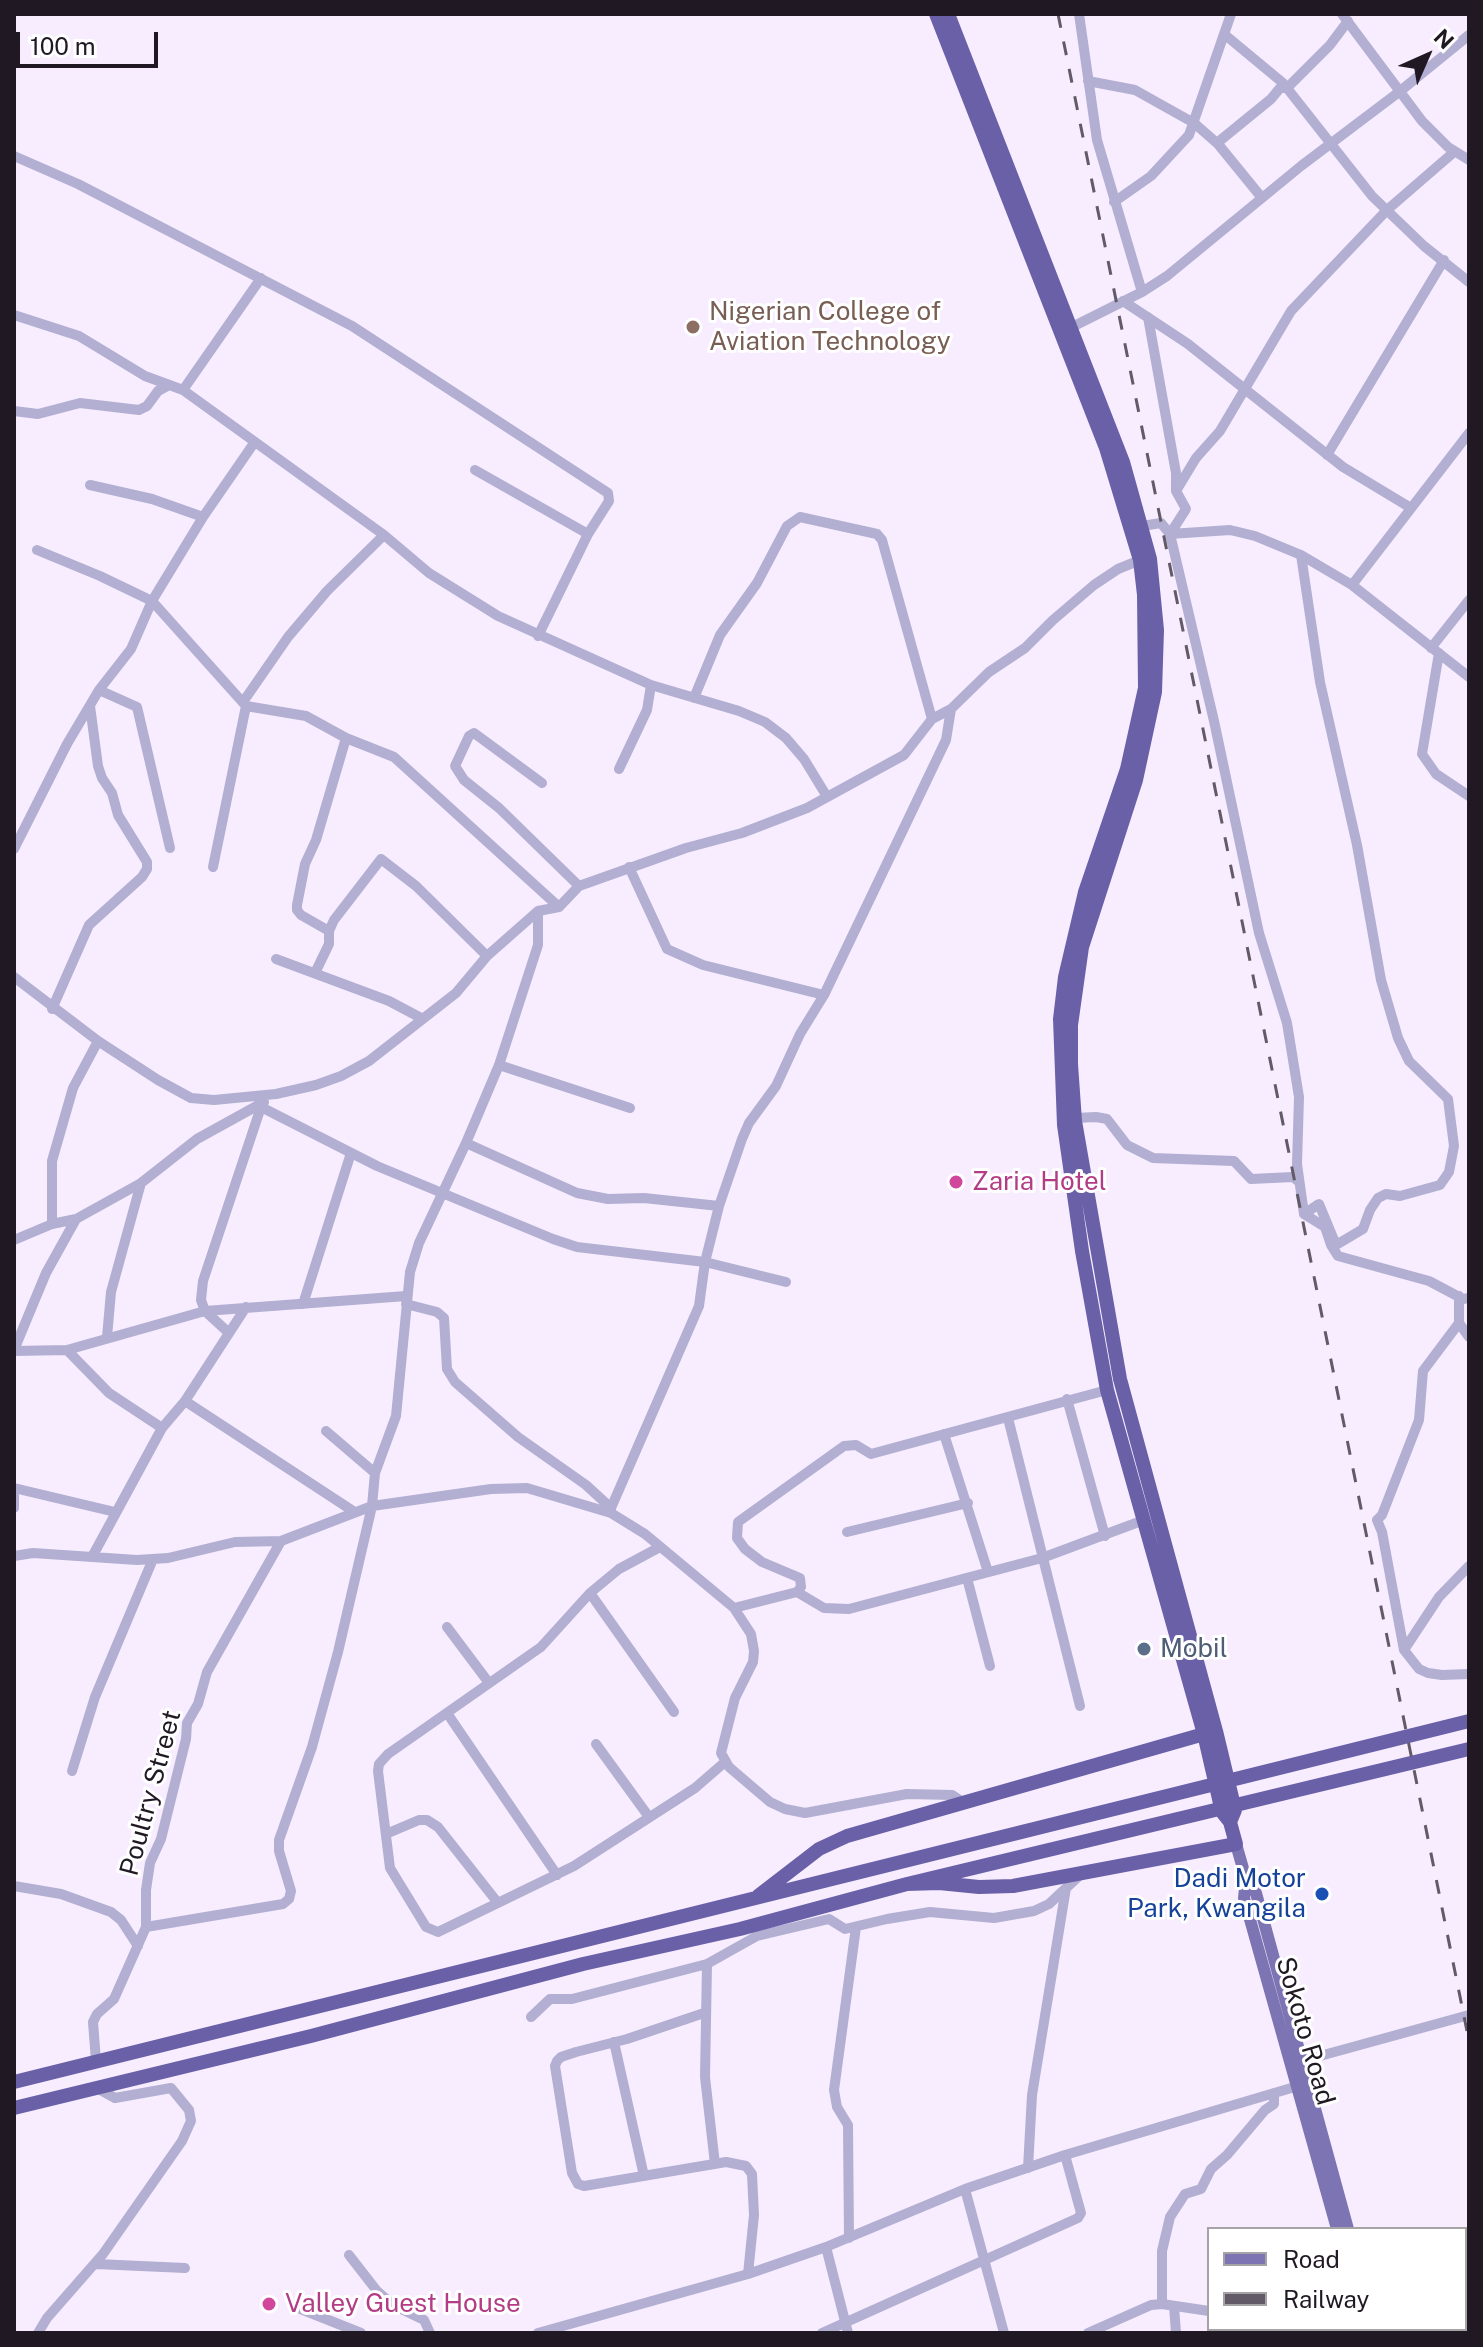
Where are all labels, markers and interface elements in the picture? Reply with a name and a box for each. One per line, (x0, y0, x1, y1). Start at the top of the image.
scale bar (20, 16, 162, 66)
north arrow (1387, 16, 1467, 96)
text: N (1429, 24, 1459, 54)
text: 100 m (30, 32, 96, 60)
place label: Nigerian College of Aviation Technology (709, 296, 951, 358)
marker: Nigerian College of Aviation Technology (684, 318, 702, 336)
place label: Zaria Hotel (972, 1166, 1107, 1198)
marker: Zaria Hotel (947, 1173, 965, 1191)
place label: Mobil (1160, 1633, 1228, 1665)
marker: Mobil (1135, 1640, 1153, 1658)
street label: Poultry Street (114, 1707, 188, 1879)
place label: Dadi Motor Park, Kwangila (1127, 1863, 1306, 1924)
marker: Dadi Motor Park, Kwangila (1313, 1885, 1331, 1903)
street label: Sokoto Road (1269, 1953, 1341, 2109)
legend (1207, 2227, 1467, 2331)
text: Road (1283, 2245, 1340, 2273)
text: Railway (1283, 2285, 1369, 2313)
place label: Valley Guest House (285, 2288, 521, 2320)
marker: Valley Guest House (260, 2295, 278, 2313)

